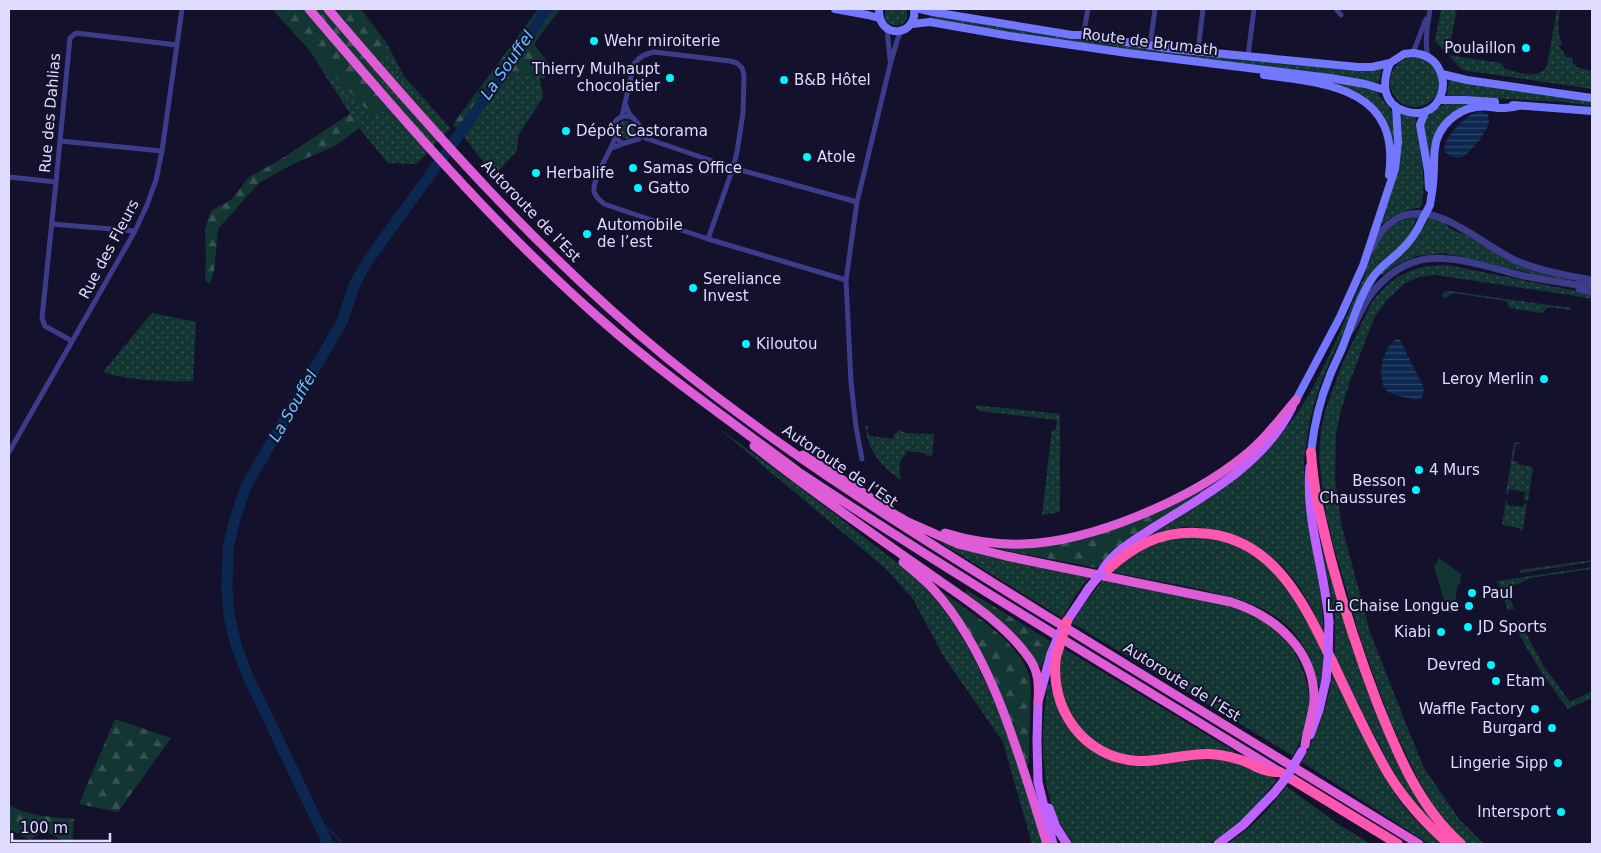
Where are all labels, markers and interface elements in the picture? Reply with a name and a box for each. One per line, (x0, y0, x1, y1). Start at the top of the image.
street label: Route de Brumath (1081, 25, 1219, 59)
water label: La Souffel (476, 26, 538, 103)
place label: Wehr miroiterie (604, 32, 720, 50)
marker: Wehr miroiterie (588, 35, 600, 47)
place label: Poulaillon (1444, 39, 1516, 57)
marker: Poulaillon (1520, 42, 1532, 54)
street label: Rue des Dahlias (36, 52, 64, 174)
place label: Thierry Mulhaupt chocolatier (531, 60, 661, 95)
place label: B&B Hôtel (794, 71, 871, 89)
marker: Thierry Mulhaupt chocolatier (664, 72, 676, 84)
marker: B&B Hôtel (778, 74, 790, 86)
place label: Dépôt Castorama (576, 122, 708, 140)
marker: Dépôt Castorama (560, 125, 572, 137)
place label: Atole (817, 148, 855, 166)
marker: Atole (801, 151, 813, 163)
street label: Autoroute de l’Est (478, 156, 584, 266)
place label: Samas Office (643, 159, 742, 177)
marker: Samas Office (627, 162, 639, 174)
place label: Herbalife (546, 164, 614, 182)
marker: Herbalife (530, 167, 542, 179)
place label: Gatto (648, 179, 690, 197)
marker: Gatto (632, 182, 644, 194)
street label: Rue des Fleurs (75, 196, 143, 302)
place label: Automobile de l’est (597, 216, 683, 251)
marker: Automobile de l’est (581, 228, 593, 240)
place label: Sereliance Invest (703, 270, 781, 305)
marker: Sereliance Invest (687, 282, 699, 294)
place label: Kiloutou (756, 335, 817, 353)
marker: Kiloutou (740, 338, 752, 350)
water label: La Souffel (265, 366, 321, 445)
place label: Leroy Merlin (1442, 370, 1534, 388)
marker: Leroy Merlin (1538, 373, 1550, 385)
street label: Autoroute de l’Est (779, 421, 901, 511)
place label: 4 Murs (1429, 461, 1480, 479)
marker: 4 Murs (1413, 464, 1425, 476)
place label: Besson Chaussures (1319, 472, 1406, 507)
marker: Besson Chaussures (1410, 484, 1422, 496)
place label: Paul (1482, 584, 1513, 602)
marker: Paul (1466, 587, 1478, 599)
place label: La Chaise Longue (1326, 597, 1459, 615)
marker: La Chaise Longue (1463, 600, 1475, 612)
place label: JD Sports (1477, 618, 1547, 636)
marker: JD Sports (1462, 621, 1474, 633)
place label: Kiabi (1394, 623, 1431, 641)
marker: Kiabi (1435, 626, 1447, 638)
street label: Autoroute de l’Est (1120, 639, 1244, 725)
place label: Devred (1427, 656, 1481, 674)
marker: Devred (1485, 659, 1497, 671)
place label: Etam (1506, 672, 1545, 690)
marker: Etam (1490, 675, 1502, 687)
place label: Waffle Factory (1419, 700, 1525, 718)
marker: Waffle Factory (1529, 703, 1541, 715)
place label: Burgard (1482, 719, 1542, 737)
marker: Burgard (1546, 722, 1558, 734)
place label: Lingerie Sipp (1450, 754, 1548, 772)
marker: Lingerie Sipp (1552, 757, 1564, 769)
place label: Intersport (1477, 803, 1551, 821)
marker: Intersport (1555, 806, 1567, 818)
scale bar (12, 810, 110, 842)
text: 100 m (20, 819, 68, 837)

